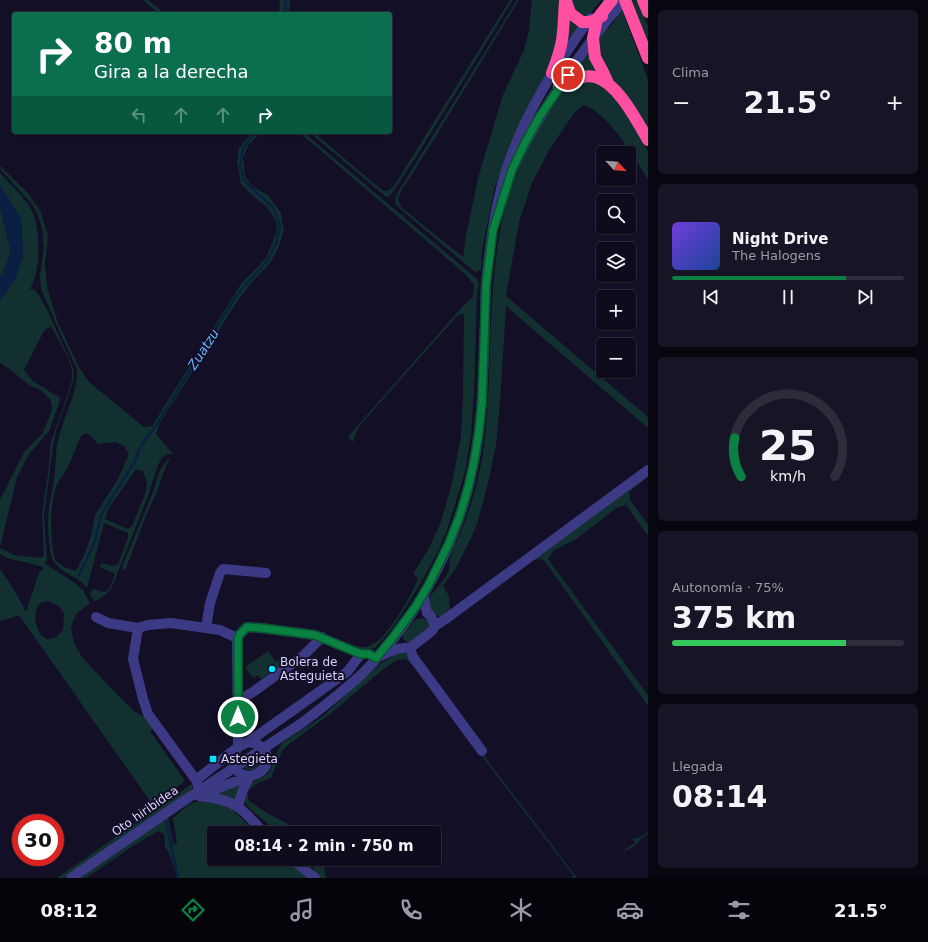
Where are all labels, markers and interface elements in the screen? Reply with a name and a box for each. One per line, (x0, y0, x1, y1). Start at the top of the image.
text: 80 m (94, 27, 172, 60)
icon: right (28, 28, 80, 80)
pin (551, 58, 585, 92)
text: Gira a la derecha (94, 61, 249, 82)
icon: arrive (557, 64, 579, 86)
text: Clima (672, 65, 709, 80)
text: 21.5° (743, 85, 833, 120)
text: − (672, 90, 690, 115)
text: + (886, 90, 904, 115)
icon: left (128, 104, 150, 126)
icon: ahead (170, 104, 192, 126)
icon: ahead (212, 104, 234, 126)
icon: right (254, 104, 276, 126)
north arrow (596, 146, 636, 186)
map controls (596, 146, 636, 378)
button: search (596, 194, 636, 234)
text: Night Drive (732, 230, 828, 248)
button: layers (596, 242, 636, 282)
text: The Halogens (732, 248, 821, 263)
icon: previous (700, 286, 722, 308)
icon: pause (777, 286, 799, 308)
icon: next (854, 286, 876, 308)
button: + (596, 290, 636, 330)
water label: Zuatzu (184, 326, 222, 373)
button: − (596, 338, 636, 378)
text: 25 (759, 421, 817, 470)
text: km/h (770, 468, 806, 484)
text: Autonomía · 75% (672, 580, 784, 595)
text: 375 km (672, 600, 796, 635)
place label: Bolera de Asteguieta (280, 655, 345, 683)
marker: Bolera de Asteguieta (267, 664, 277, 674)
position arrow (217, 696, 259, 738)
place label: Astegieta (221, 752, 278, 766)
marker: Astegieta (208, 754, 218, 764)
text: Llegada (672, 759, 723, 774)
text: 08:14 (672, 779, 768, 814)
street label: Oto hiribidea (109, 783, 181, 839)
speed limit sign: 30 (12, 814, 64, 866)
text: 08:14 · 2 min · 750 m (234, 837, 414, 855)
icon: directions (179, 896, 207, 924)
icon: music (288, 896, 316, 924)
icon: phone (397, 896, 425, 924)
icon: climate (507, 896, 535, 924)
icon: car (616, 896, 644, 924)
icon: filters (725, 896, 753, 924)
text: 08:12 (41, 900, 98, 921)
text: 21.5° (834, 900, 887, 921)

